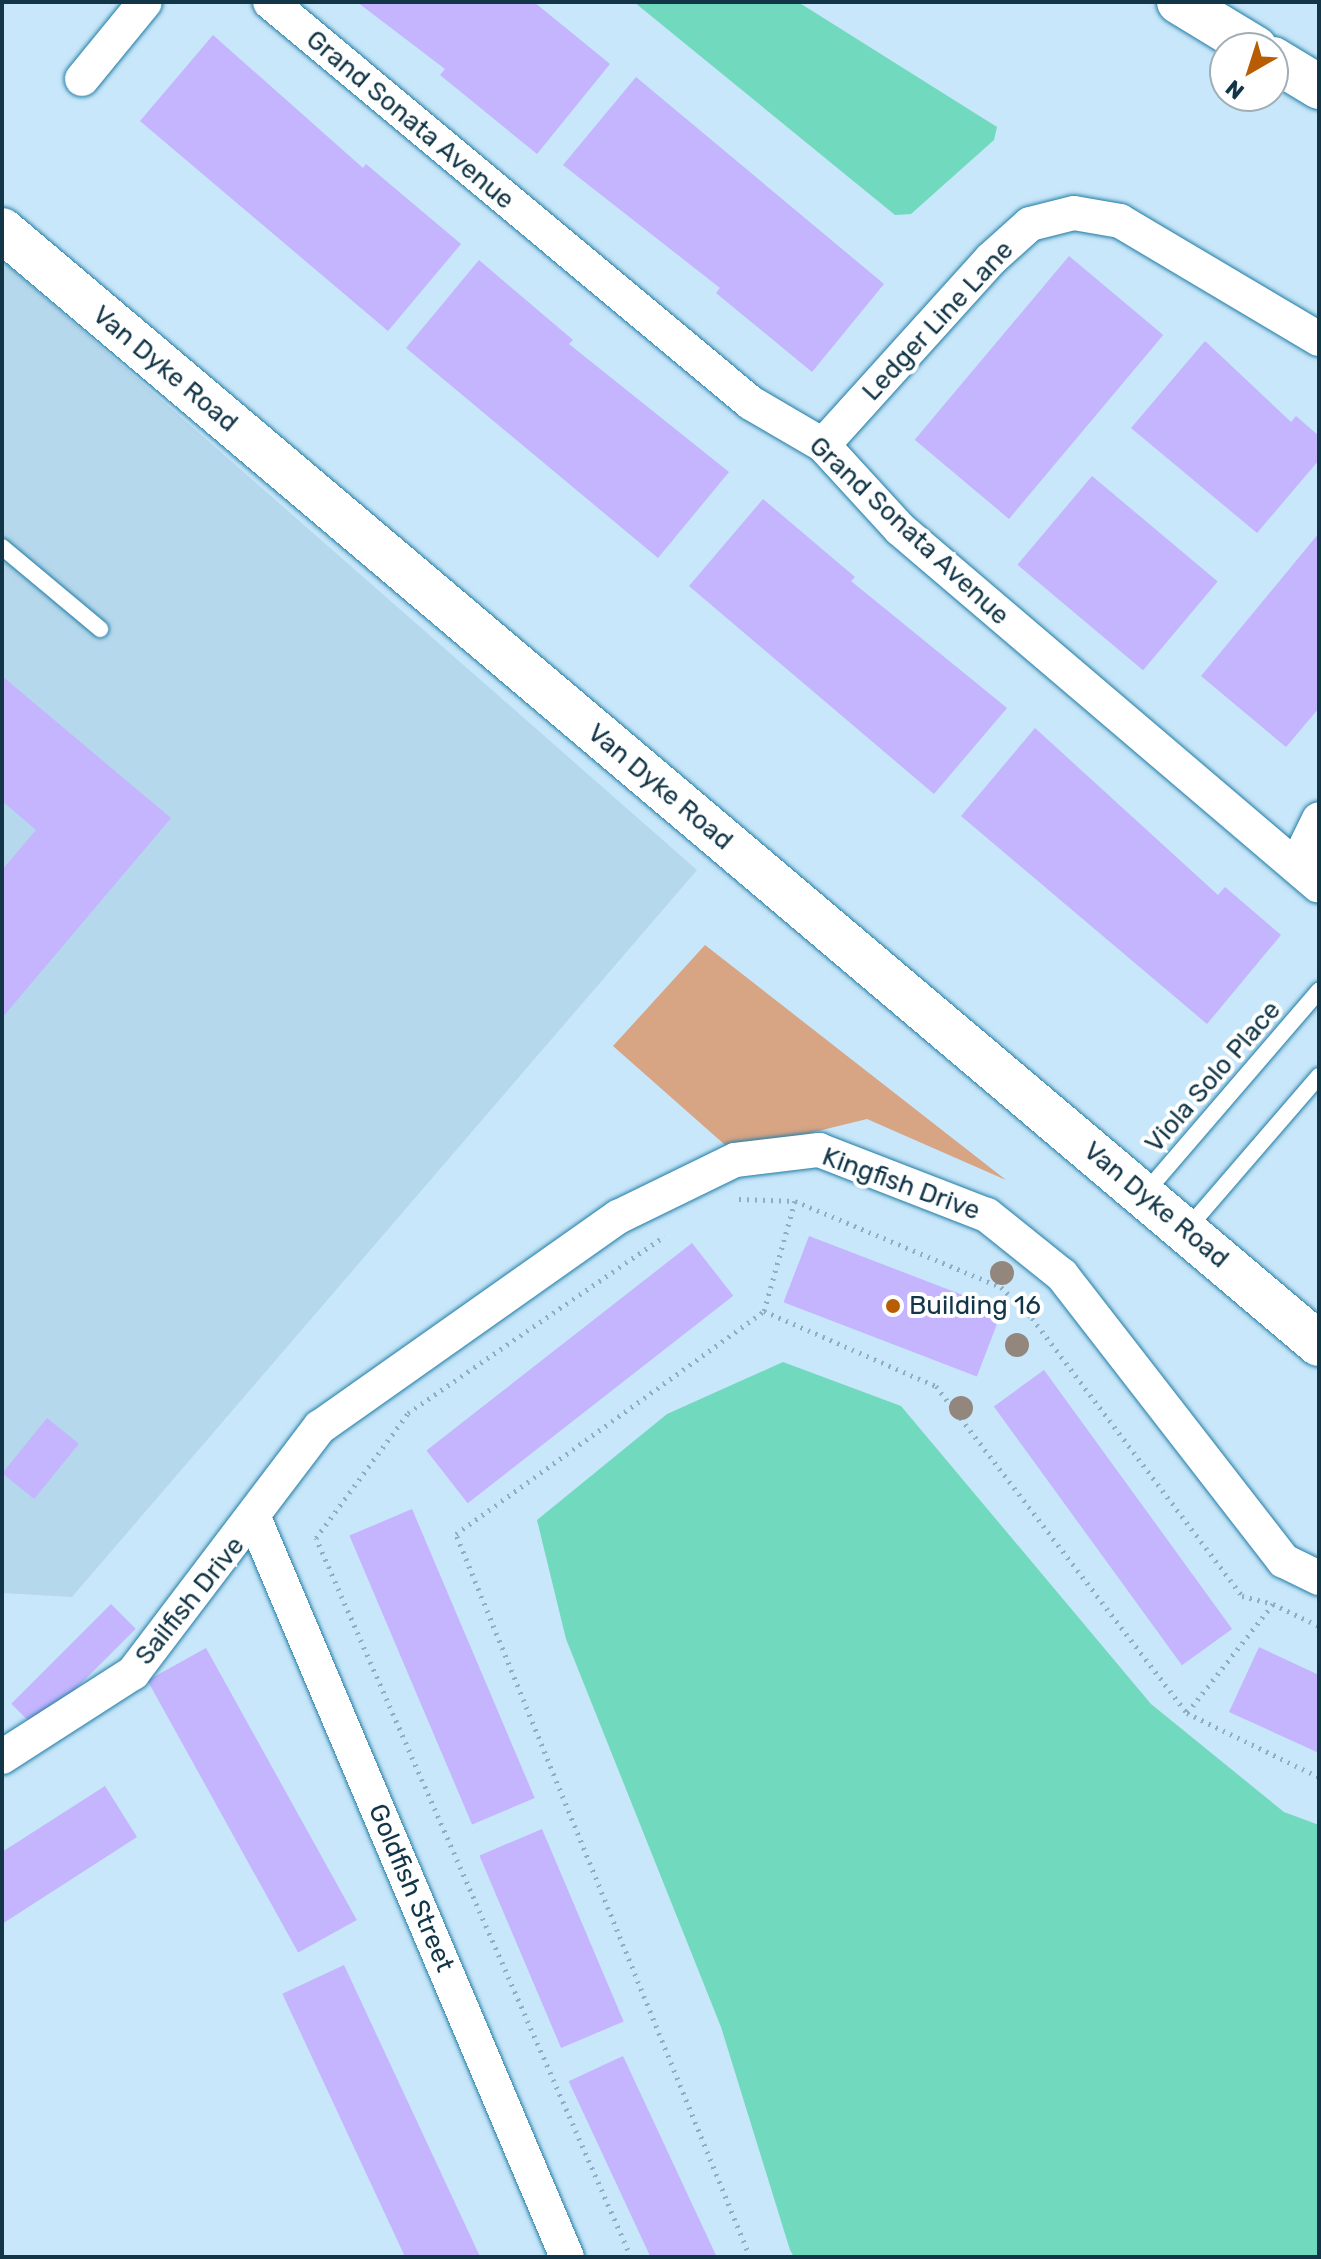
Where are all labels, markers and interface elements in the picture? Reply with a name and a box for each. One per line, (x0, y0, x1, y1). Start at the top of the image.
street label: Grand Sonata Avenue (299, 24, 521, 216)
north arrow (1209, 32, 1289, 112)
text: N (1220, 74, 1249, 105)
street label: Ledger Line Lane (856, 234, 1020, 408)
street label: Van Dyke Road (86, 299, 244, 439)
street label: Grand Sonata Avenue (802, 430, 1016, 632)
street label: Van Dyke Road (581, 717, 739, 857)
street label: Viola Solo Place (1139, 995, 1287, 1159)
street label: Van Dyke Road (1077, 1135, 1235, 1275)
street label: Kingfish Drive (818, 1141, 984, 1227)
place label: Building 16 (909, 1290, 1041, 1322)
marker: Building 16 (884, 1297, 902, 1315)
street label: Sailfish Drive (129, 1531, 251, 1671)
street label: Goldfish Street (362, 1799, 460, 1977)

